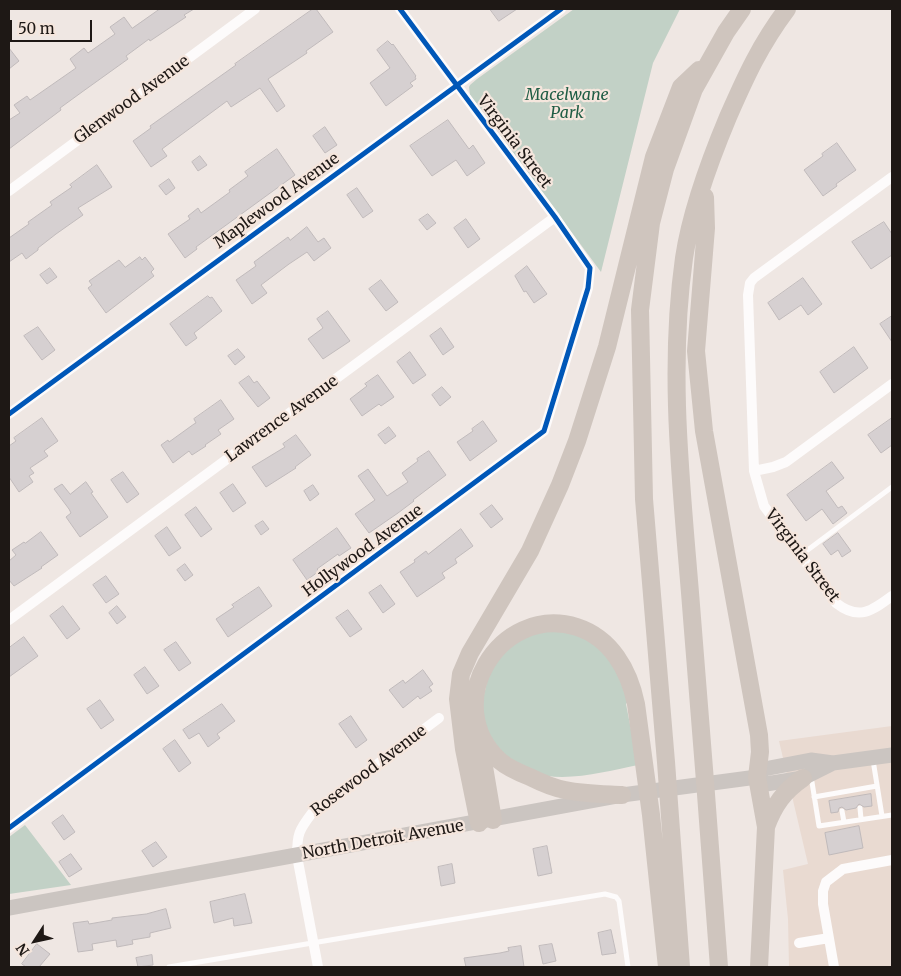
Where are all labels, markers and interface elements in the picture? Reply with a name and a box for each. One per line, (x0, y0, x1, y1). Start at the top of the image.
scale bar (12, 10, 95, 42)
text: 50 m (18, 19, 55, 38)
street label: Glenwood Avenue (71, 52, 193, 148)
park label: Macelwane Park (525, 85, 609, 123)
street label: Virginia Street (473, 92, 555, 192)
street label: Maplewood Avenue (211, 149, 343, 253)
street label: Lawrence Avenue (222, 372, 342, 466)
street label: Hollywood Avenue (299, 501, 427, 601)
street label: Virginia Street (761, 506, 843, 606)
street label: Rosewood Avenue (308, 721, 430, 821)
street label: North Detroit Avenue (301, 816, 465, 864)
north arrow (10, 916, 60, 966)
text: N (12, 940, 33, 959)

